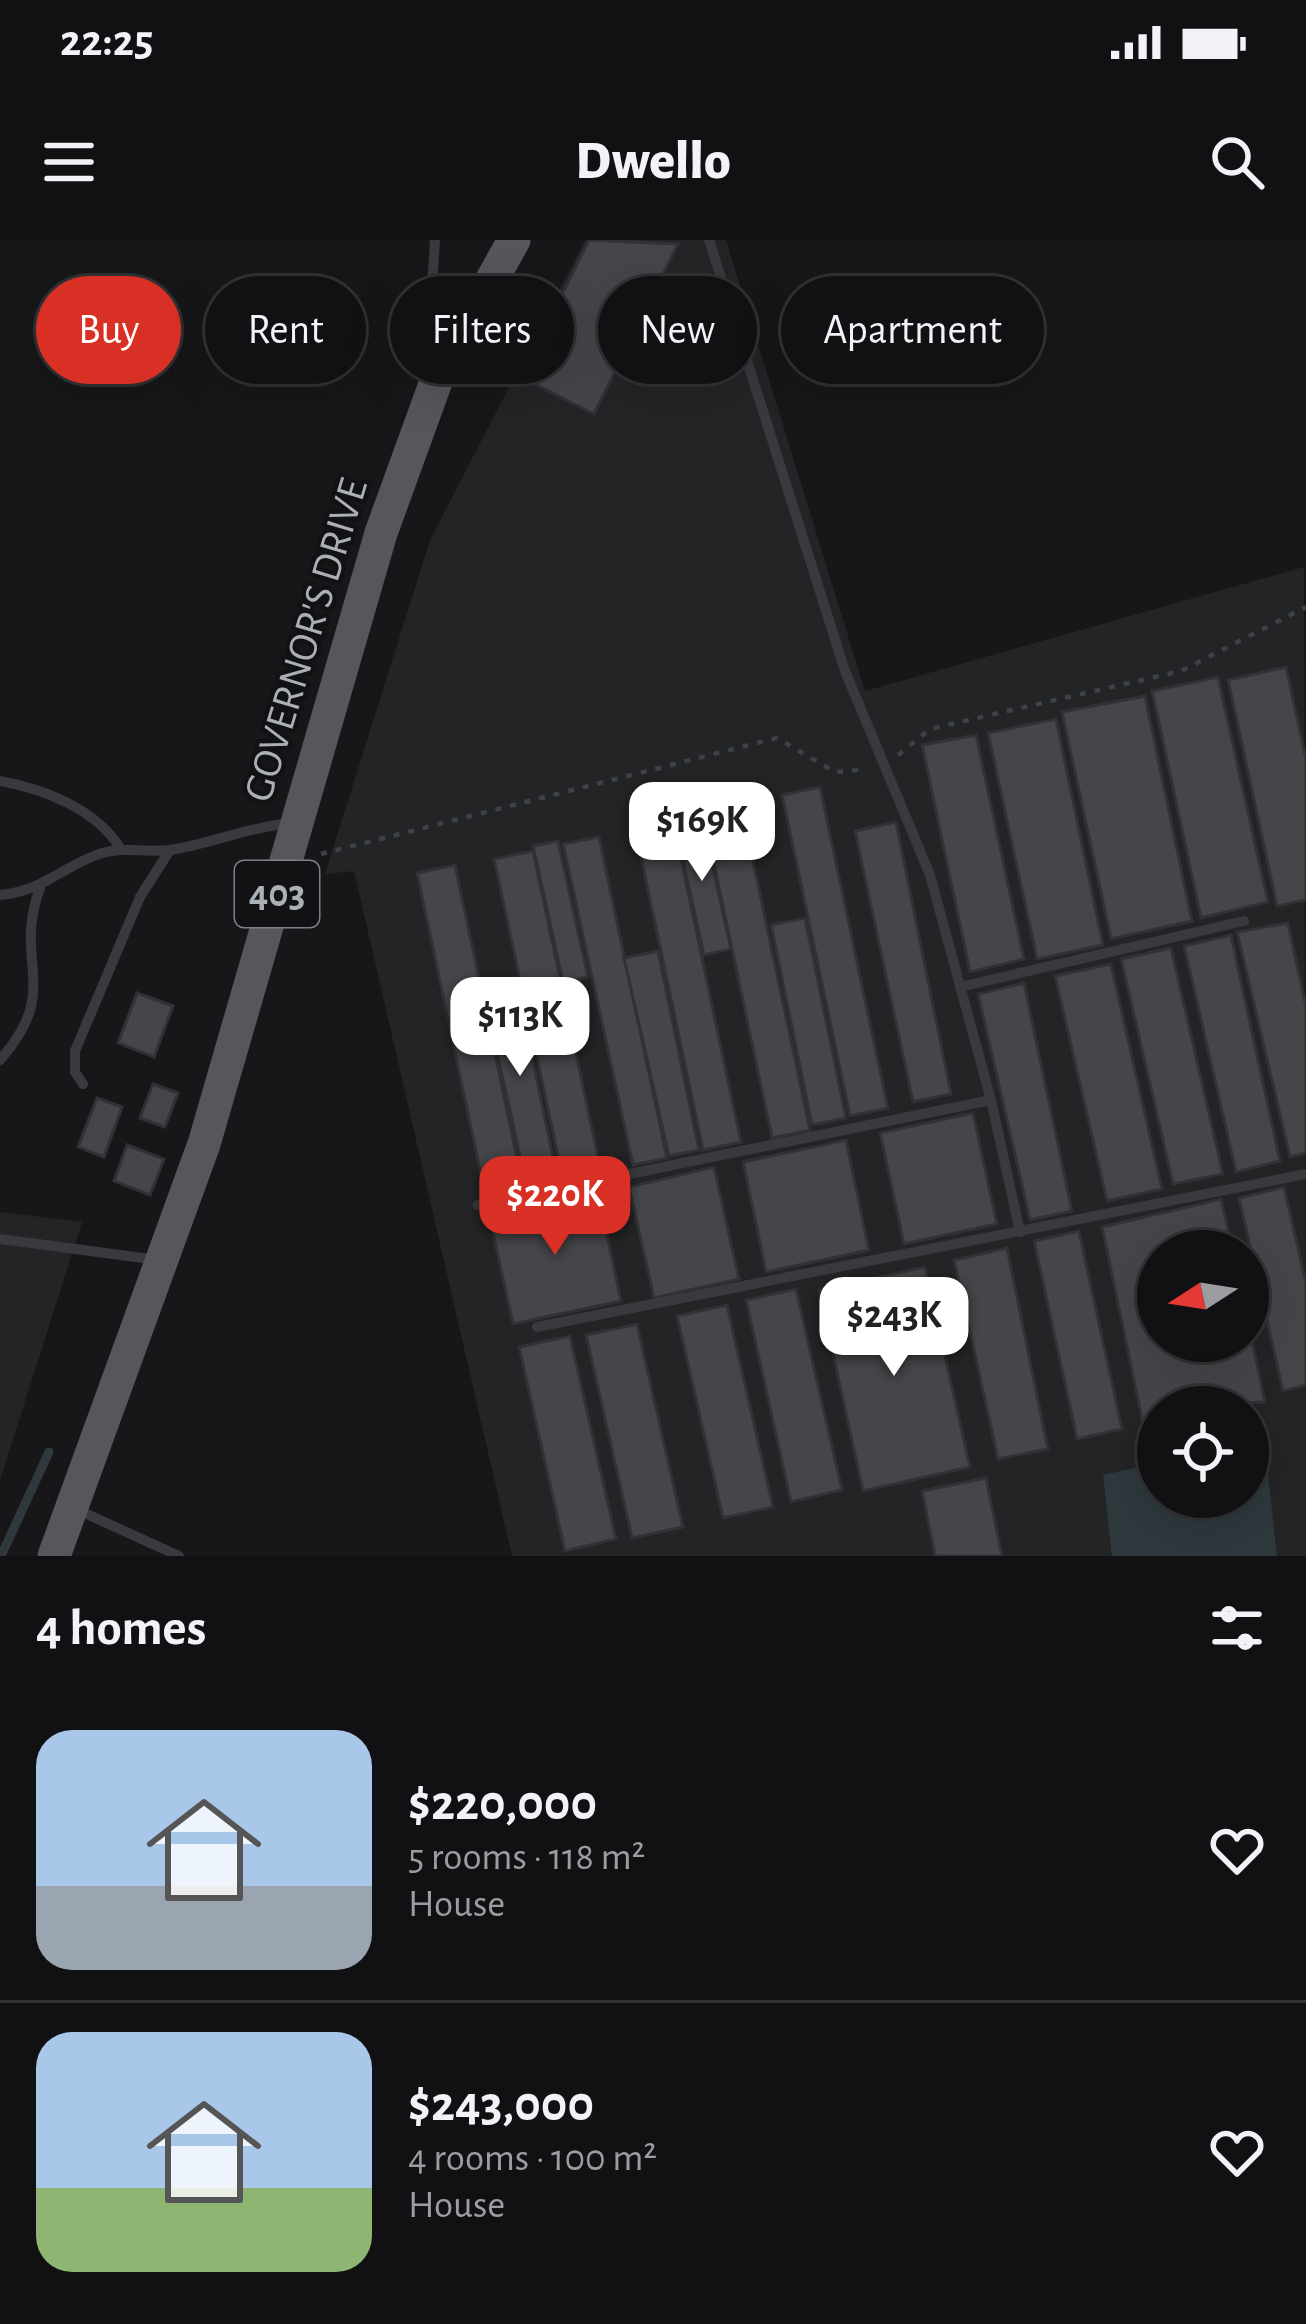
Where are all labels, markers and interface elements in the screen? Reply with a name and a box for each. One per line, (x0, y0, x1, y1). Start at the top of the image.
text: 22:25 (60, 19, 153, 64)
icon: menu (36, 129, 102, 195)
icon: search (1204, 129, 1270, 195)
text: Dwello (575, 135, 731, 189)
chip: Buy (36, 276, 181, 384)
chip: Rent (205, 276, 366, 384)
chip: Filters (390, 276, 574, 384)
chip: New (598, 276, 757, 384)
chip: Apartment (781, 276, 1044, 384)
street label: GOVERNOR'S DRIVE (237, 474, 375, 806)
pin: $169K (618, 782, 786, 884)
text: $169K (656, 801, 748, 840)
road number: 403 (235, 861, 319, 927)
pin: $113K (436, 977, 604, 1079)
text: $113K (477, 996, 563, 1035)
pin: $220K (471, 1156, 639, 1258)
text: $220K (506, 1175, 604, 1214)
north arrow (1137, 1230, 1269, 1362)
map controls (1137, 1230, 1269, 1518)
pin: $243K (810, 1277, 978, 1379)
text: $243K (846, 1296, 942, 1335)
button: locate (1137, 1386, 1269, 1518)
icon: filters (1204, 1595, 1270, 1661)
text: 4 homes (36, 1603, 206, 1654)
icon: home (132, 1778, 276, 1922)
text: $220,000 (408, 1778, 597, 1829)
icon: heart (1204, 1817, 1270, 1883)
text: 5 rooms · 118 m² (408, 1838, 645, 1877)
text: House (408, 1885, 505, 1924)
text: $243,000 (408, 2079, 594, 2130)
icon: home (132, 2080, 276, 2224)
icon: heart (1204, 2119, 1270, 2185)
text: 4 rooms · 100 m² (408, 2139, 657, 2178)
text: House (408, 2186, 505, 2225)

